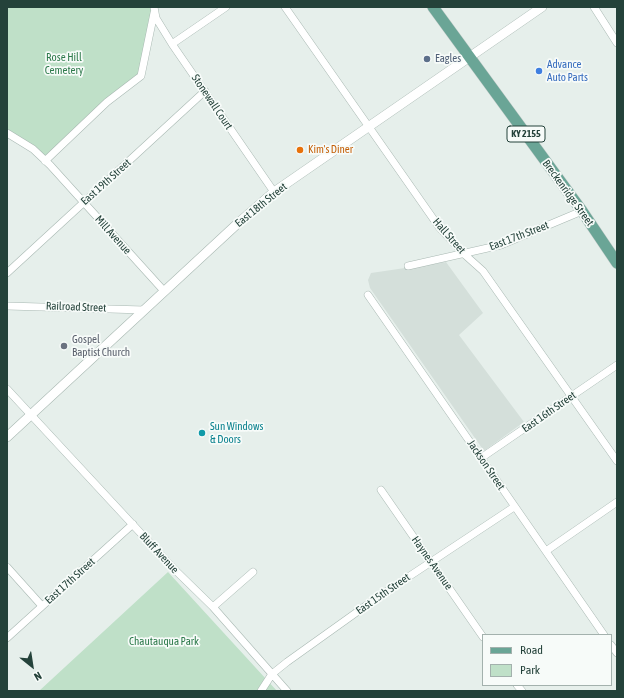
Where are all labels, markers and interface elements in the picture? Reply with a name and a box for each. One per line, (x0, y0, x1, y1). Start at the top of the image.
park label: Rose Hill Cemetery (45, 51, 83, 77)
place label: Eagles (435, 52, 461, 66)
marker: Eagles (422, 54, 432, 64)
place label: Advance Auto Parts (547, 58, 588, 84)
marker: Advance Auto Parts (534, 66, 544, 76)
street label: Stonewall Court (189, 72, 235, 132)
road number: KY 2155 (507, 126, 545, 142)
place label: Kim's Diner (308, 143, 353, 157)
marker: Kim's Diner (295, 145, 305, 155)
street label: East 19th Street (78, 156, 134, 208)
street label: Breckenridge Street (540, 157, 596, 229)
street label: East 18th Street (232, 180, 290, 230)
street label: Mill Avenue (92, 213, 134, 257)
street label: Hall Street (430, 215, 468, 257)
street label: East 17th Street (487, 219, 551, 253)
street label: Railroad Street (46, 299, 106, 315)
place label: Gospel Baptist Church (72, 333, 130, 359)
marker: Gospel Baptist Church (59, 341, 69, 351)
street label: East 16th Street (519, 389, 579, 435)
place label: Sun Windows & Doors (210, 420, 263, 446)
marker: Sun Windows & Doors (197, 428, 207, 438)
street label: Jackson Street (464, 437, 508, 493)
street label: Bluff Avenue (137, 530, 181, 576)
street label: Haynes Avenue (409, 534, 455, 592)
street label: East 17th Street (42, 555, 98, 607)
street label: East 15th Street (353, 571, 413, 617)
legend (482, 634, 612, 686)
park label: Chautauqua Park (129, 635, 199, 649)
text: Road (520, 643, 543, 657)
north arrow (12, 646, 52, 686)
text: Park (520, 663, 540, 677)
text: N (32, 670, 44, 683)

